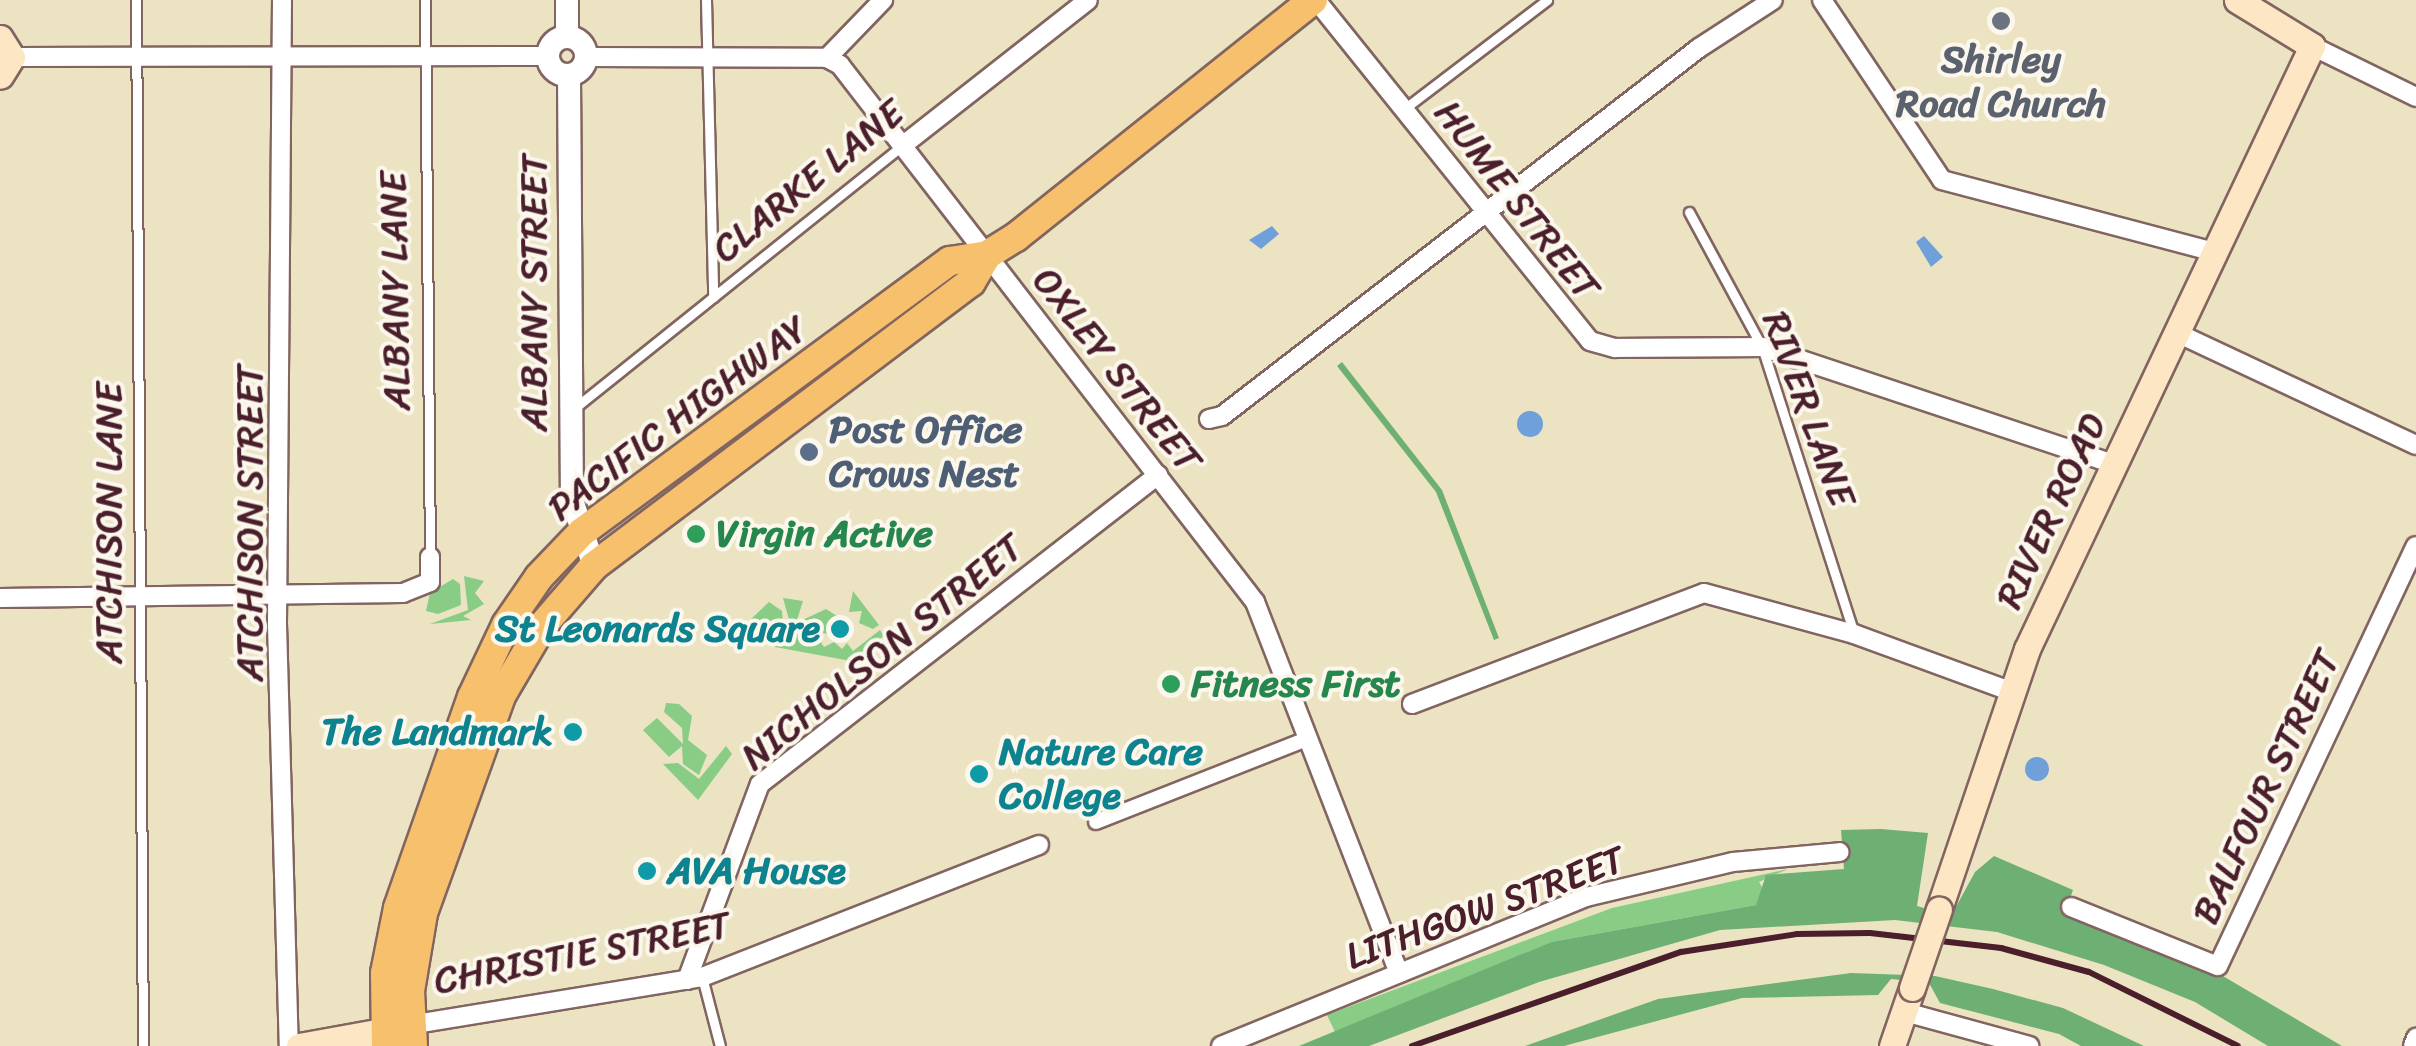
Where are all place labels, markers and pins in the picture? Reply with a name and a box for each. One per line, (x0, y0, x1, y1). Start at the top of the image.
marker: Shirley Road Church (1990, 10, 2012, 32)
place label: Shirley Road Church (1896, 37, 2106, 126)
place label: Post Office Crows Nest (829, 407, 1023, 496)
marker: Post Office Crows Nest (798, 441, 820, 463)
place label: Virgin Active (716, 511, 933, 557)
marker: Virgin Active (685, 523, 707, 545)
place label: St Leonards Square (495, 606, 820, 652)
marker: St Leonards Square (829, 618, 851, 640)
place label: Fitness First (1191, 661, 1401, 707)
marker: Fitness First (1160, 673, 1182, 695)
place label: The Landmark (321, 709, 553, 755)
marker: The Landmark (562, 721, 584, 743)
place label: Nature Care College (999, 729, 1203, 818)
marker: Nature Care College (968, 763, 990, 785)
place label: AVA House (667, 848, 846, 894)
marker: AVA House (636, 860, 658, 882)

